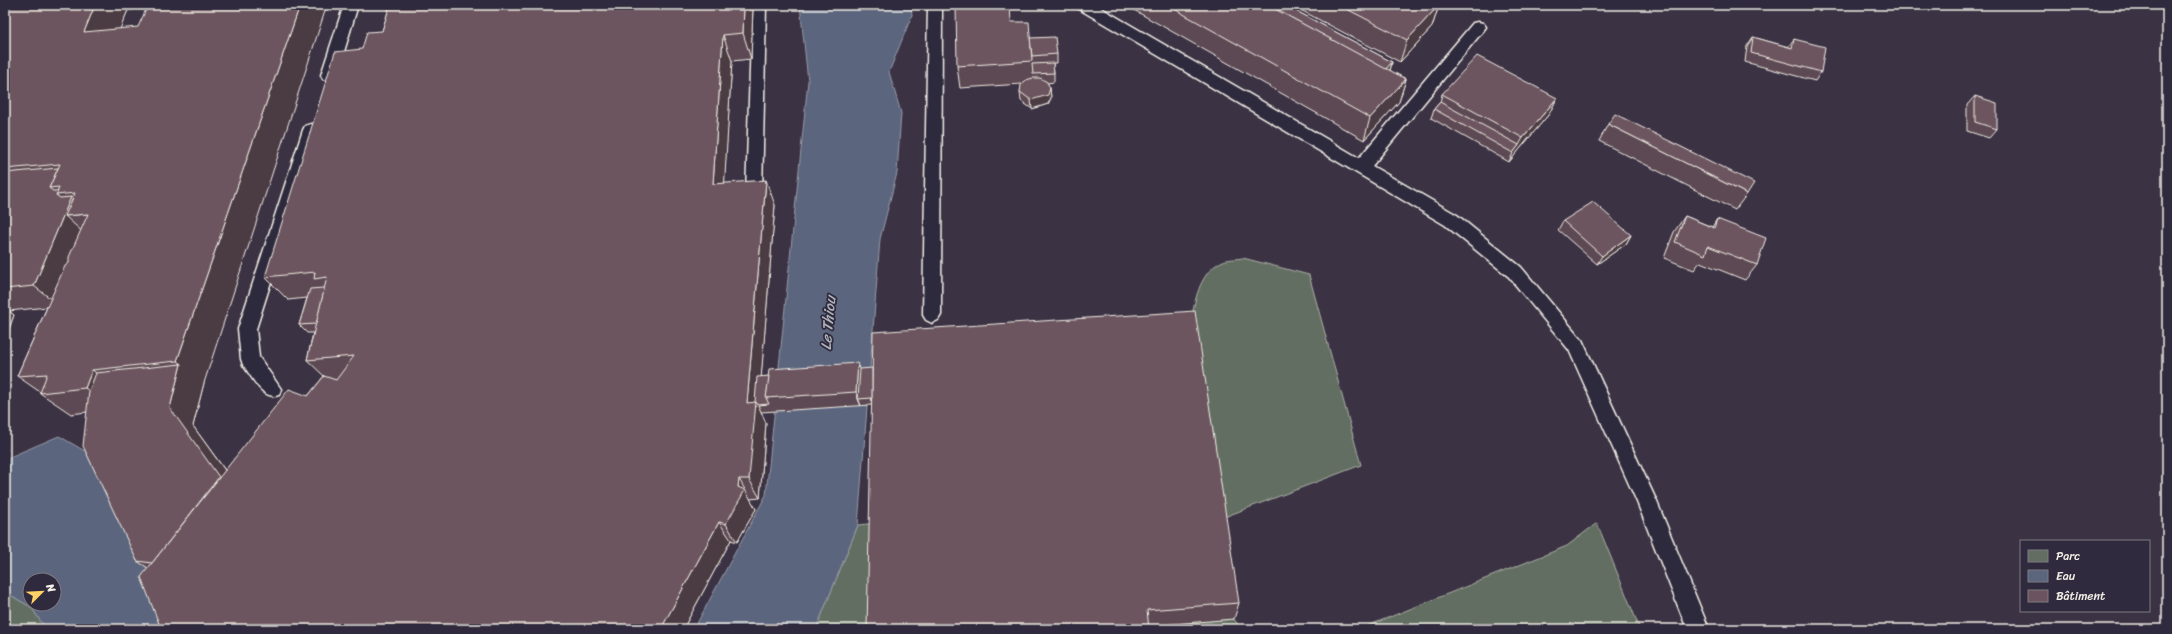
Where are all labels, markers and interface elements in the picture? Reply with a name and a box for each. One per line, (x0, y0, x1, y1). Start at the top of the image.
water label: Le Thiou (813, 293, 843, 351)
legend (2020, 540, 2150, 612)
text: Parc (2056, 545, 2080, 567)
text: Eau (2056, 565, 2076, 587)
north arrow (22, 572, 62, 612)
text: N (40, 580, 61, 596)
text: Bâtiment (2056, 585, 2105, 607)

